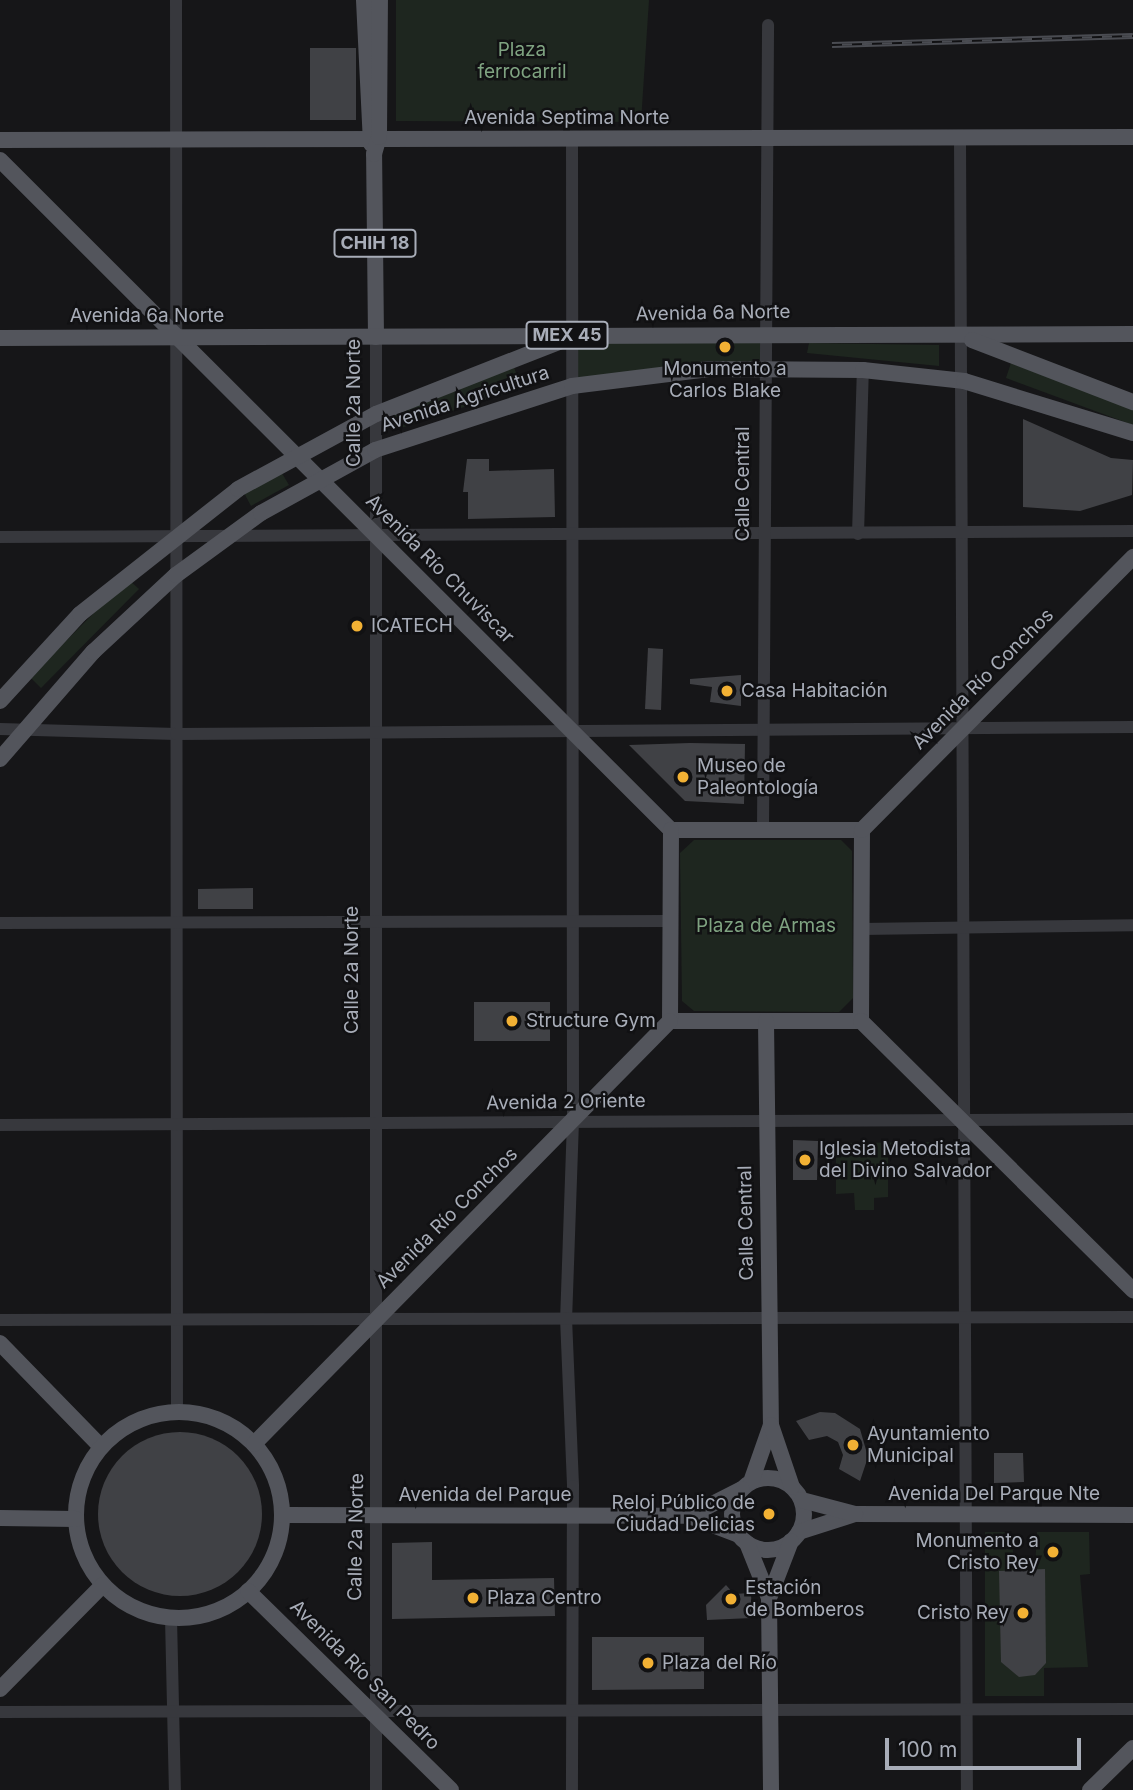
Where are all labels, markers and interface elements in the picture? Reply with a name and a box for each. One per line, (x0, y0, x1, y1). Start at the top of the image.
park label: Plaza ferrocarril (477, 39, 567, 83)
street label: Avenida Septima Norte (464, 107, 670, 129)
road number: CHIH 18 (333, 229, 417, 258)
street label: Avenida 6a Norte (635, 300, 791, 326)
street label: Avenida 6a Norte (70, 305, 224, 327)
road number: MEX 45 (525, 320, 609, 349)
street label: Calle 2a Norte (343, 339, 365, 467)
marker: Monumento a Carlos Blake (717, 339, 733, 355)
place label: Monumento a Carlos Blake (663, 358, 787, 402)
street label: Avenida Agricultura (378, 361, 552, 437)
street label: Calle Central (732, 427, 754, 541)
street label: Avenida Río Chuviscar (361, 490, 519, 648)
street label: Avenida Río Conchos (908, 604, 1058, 754)
place label: ICATECH (371, 615, 453, 637)
marker: ICATECH (349, 618, 365, 634)
place label: Casa Habitación (741, 680, 888, 702)
marker: Casa Habitación (719, 683, 735, 699)
place label: Museo de Paleontología (697, 755, 818, 799)
marker: Museo de Paleontología (675, 769, 691, 785)
street label: Calle 2a Norte (341, 906, 363, 1034)
park label: Plaza de Armas (696, 915, 836, 937)
place label: Structure Gym (526, 1010, 656, 1032)
marker: Structure Gym (504, 1013, 520, 1029)
street label: Avenida 2 Oriente (486, 1089, 646, 1115)
place label: Iglesia Metodista del Divino Salvador (819, 1138, 992, 1182)
street label: Avenida Río Conchos (372, 1143, 522, 1293)
marker: Iglesia Metodista del Divino Salvador (797, 1152, 813, 1168)
street label: Calle Central (734, 1165, 758, 1281)
place label: Ayuntamiento Municipal (867, 1423, 990, 1467)
marker: Ayuntamiento Municipal (845, 1437, 861, 1453)
street label: Calle 2a Norte (343, 1473, 369, 1601)
street label: Avenida Del Parque Nte (888, 1483, 1100, 1505)
street label: Avenida del Parque (399, 1484, 571, 1506)
place label: Reloj Público de Ciudad Delicias (612, 1492, 755, 1536)
marker: Reloj Público de Ciudad Delicias (761, 1506, 777, 1522)
place label: Monumento a Cristo Rey (916, 1530, 1039, 1574)
marker: Monumento a Cristo Rey (1045, 1544, 1061, 1560)
place label: Estación de Bomberos (745, 1577, 864, 1621)
place label: Plaza Centro (487, 1587, 602, 1609)
marker: Plaza Centro (465, 1590, 481, 1606)
marker: Estación de Bomberos (723, 1591, 739, 1607)
street label: Avenida Río San Pedro (285, 1595, 445, 1755)
place label: Cristo Rey (917, 1602, 1009, 1624)
marker: Cristo Rey (1015, 1605, 1031, 1621)
place label: Plaza del Río (662, 1652, 777, 1674)
marker: Plaza del Río (640, 1655, 656, 1671)
scale bar (888, 1724, 1084, 1768)
text: 100 m (898, 1737, 957, 1762)

